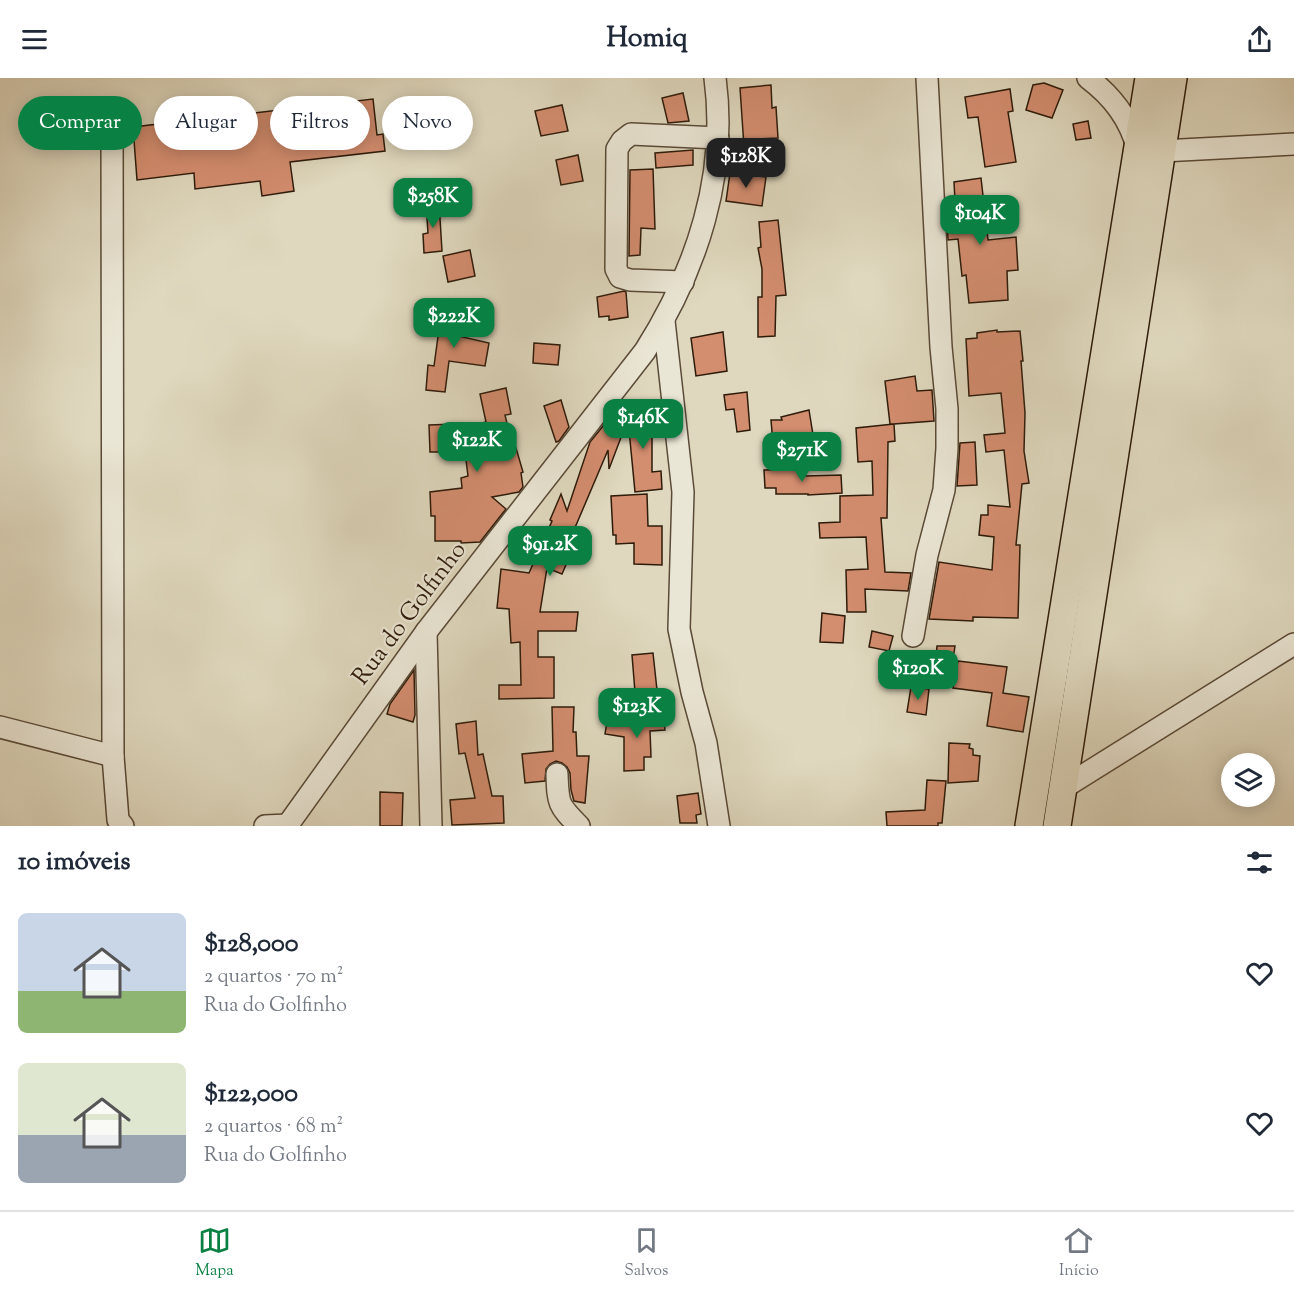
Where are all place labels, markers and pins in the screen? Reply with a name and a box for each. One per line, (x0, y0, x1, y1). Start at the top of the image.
pin: $128K (704, 138, 788, 189)
pin: $258K (391, 178, 475, 229)
pin: $104K (938, 195, 1022, 246)
pin: $222K (412, 298, 496, 349)
pin: $146K (601, 399, 685, 450)
pin: $122K (435, 422, 519, 473)
pin: $271K (760, 432, 844, 483)
pin: $91.2K (501, 526, 599, 577)
pin: $120K (876, 650, 960, 701)
pin: $123K (595, 688, 679, 739)

